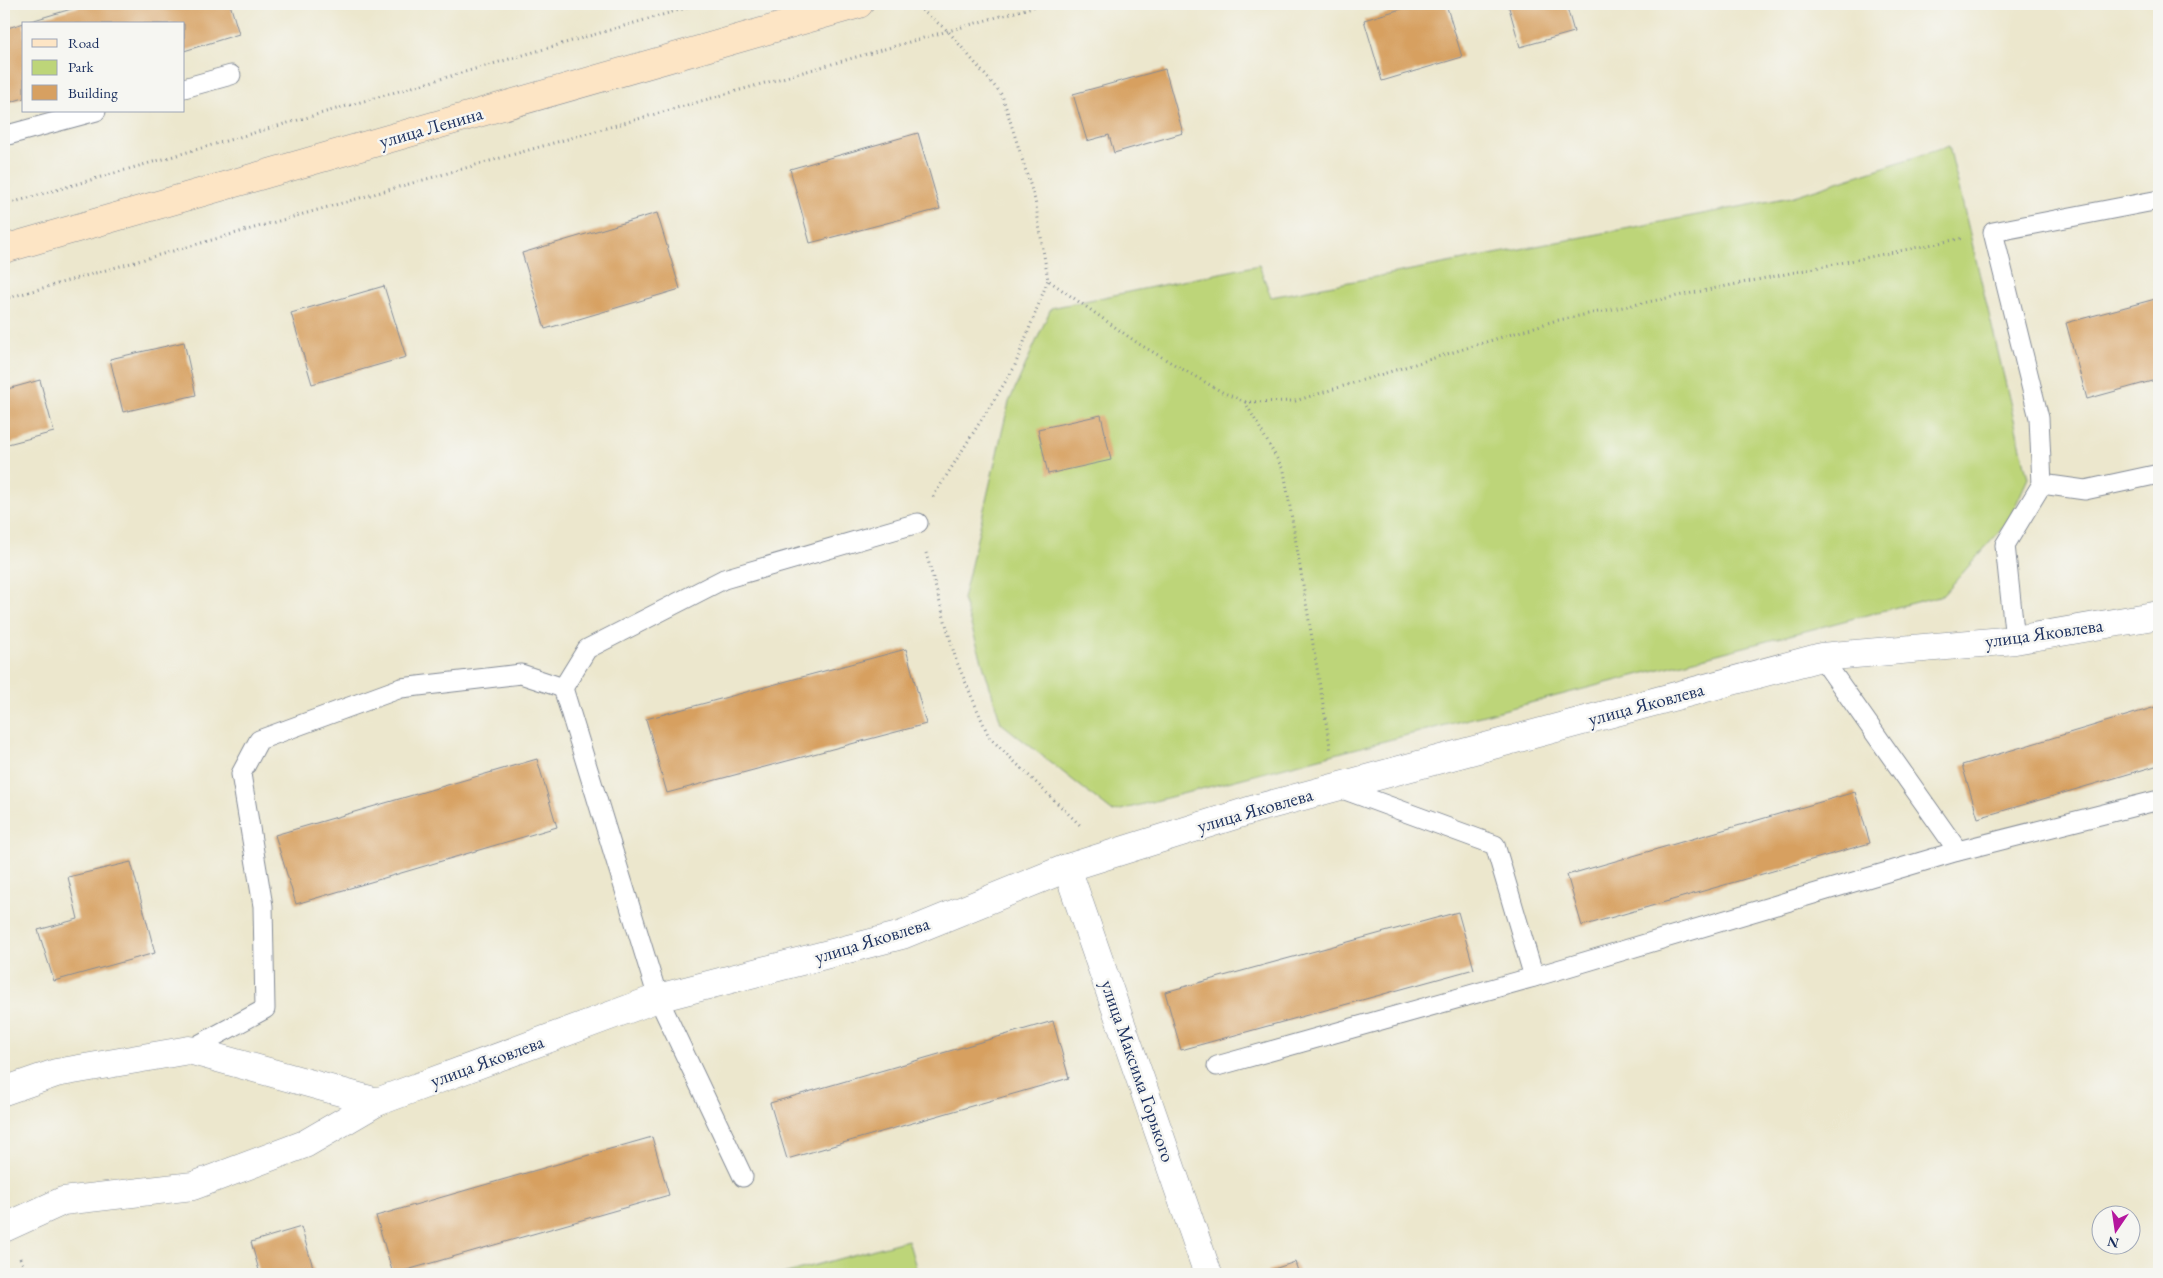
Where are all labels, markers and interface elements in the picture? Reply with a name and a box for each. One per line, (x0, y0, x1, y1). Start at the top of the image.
legend (22, 22, 185, 112)
text: Road (68, 33, 100, 52)
text: Park (68, 57, 95, 76)
text: Building (68, 83, 118, 102)
street label: улица Ленина (376, 100, 486, 154)
street label: улица Яковлева (1983, 612, 2105, 654)
street label: улица Яковлева (1585, 676, 1707, 731)
street label: улица Яковлева (1194, 781, 1316, 838)
street label: улица Яковлева (811, 911, 933, 969)
street label: улица Максима Горького (1095, 977, 1181, 1165)
street label: улица Яковлева (427, 1029, 548, 1093)
north arrow (2090, 1206, 2140, 1256)
text: N (2105, 1232, 2121, 1253)

